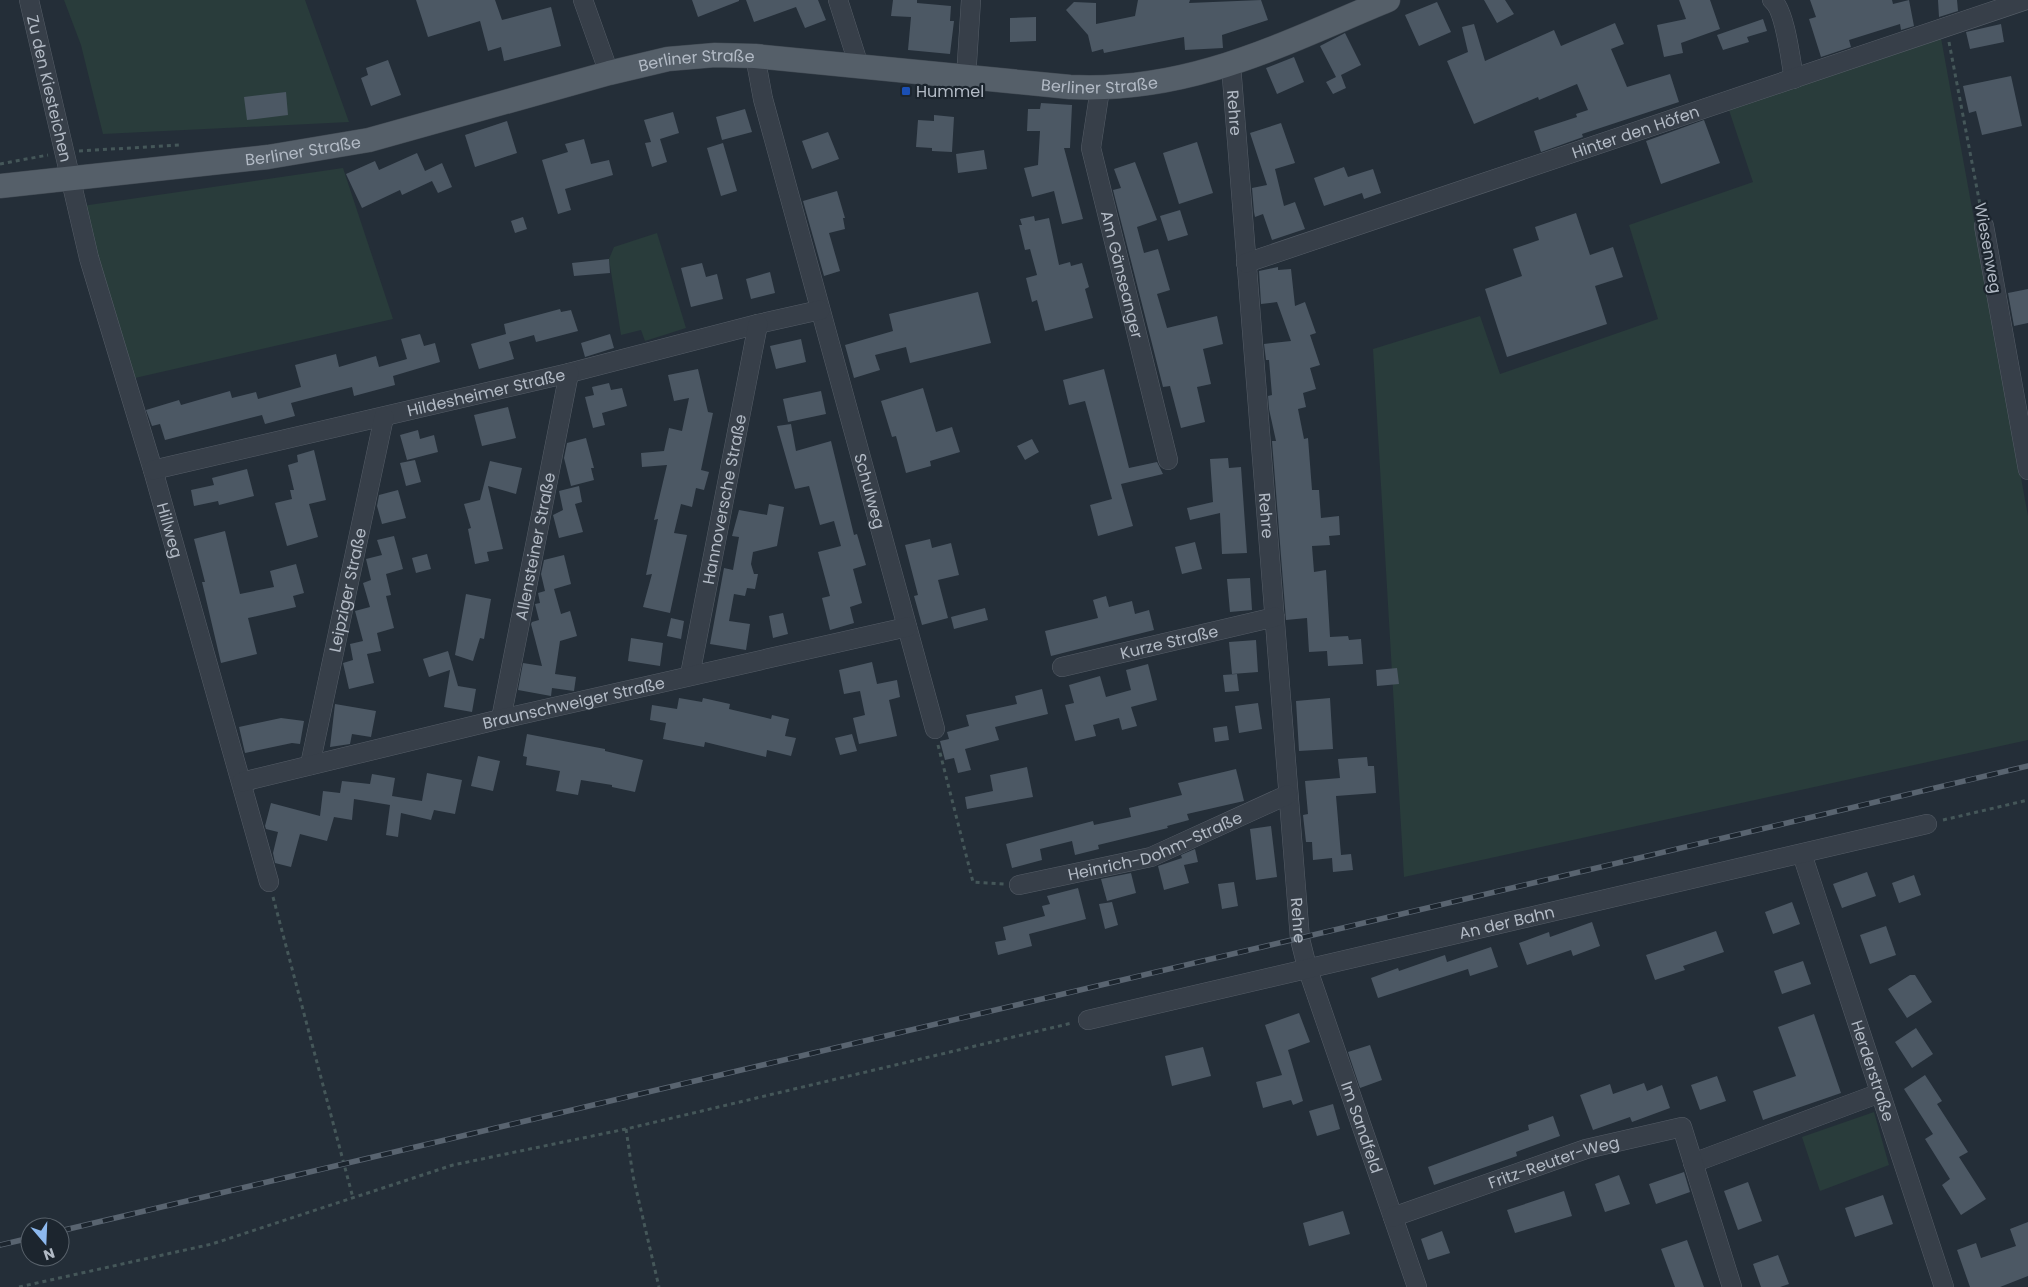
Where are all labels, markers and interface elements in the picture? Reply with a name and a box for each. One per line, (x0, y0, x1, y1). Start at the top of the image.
street label: Zu den Kiesteichen (21, 13, 78, 164)
street label: Berliner Straße (636, 43, 755, 77)
street label: Berliner Straße (1040, 70, 1159, 99)
place label: Hummel (916, 80, 984, 103)
marker: Hummel (900, 85, 912, 97)
street label: Rehre (1222, 89, 1248, 137)
street label: Hinter den Höfen (1569, 99, 1702, 164)
street label: Berliner Straße (244, 130, 363, 171)
street label: Wiesenweg (1969, 201, 2007, 295)
street label: Am Gänseanger (1095, 208, 1149, 341)
street label: Hildesheimer Straße (405, 363, 567, 422)
street label: Hannoversche Straße (696, 412, 752, 586)
street label: Schulweg (849, 451, 891, 531)
street label: Allensteiner Straße (509, 470, 561, 622)
street label: Rehre (1253, 492, 1280, 539)
street label: Hillweg (151, 500, 189, 561)
street label: Leipziger Straße (323, 525, 372, 654)
street label: Kurze Straße (1118, 619, 1221, 665)
street label: Braunschweiger Straße (480, 671, 667, 735)
street label: Heinrich-Dohm-Straße (1066, 805, 1246, 886)
street label: Rehre (1285, 897, 1312, 944)
street label: An der Bahn (1457, 900, 1557, 944)
street label: Herderstraße (1846, 1017, 1900, 1124)
street label: Im Sandfeld (1336, 1078, 1389, 1176)
street label: Fritz-Reuter-Weg (1485, 1130, 1621, 1194)
north arrow (20, 1217, 70, 1267)
text: N (41, 1243, 57, 1265)

